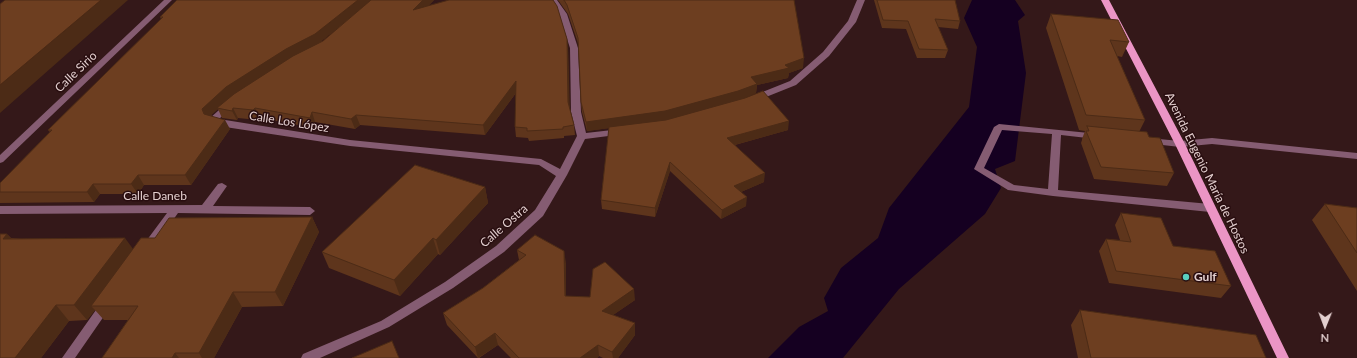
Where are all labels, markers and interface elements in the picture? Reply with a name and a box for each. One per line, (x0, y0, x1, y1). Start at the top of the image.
street label: Calle Sirio (52, 49, 100, 95)
street label: Avenida Eugenio María de Hostos (1162, 90, 1252, 256)
street label: Calle Los López (248, 109, 330, 135)
street label: Calle Daneb (123, 189, 187, 203)
street label: Calle Ostra (477, 201, 531, 251)
place label: Gulf (1194, 270, 1217, 284)
marker: Gulf (1181, 272, 1191, 282)
north arrow (1305, 306, 1345, 346)
text: N (1320, 332, 1329, 345)

